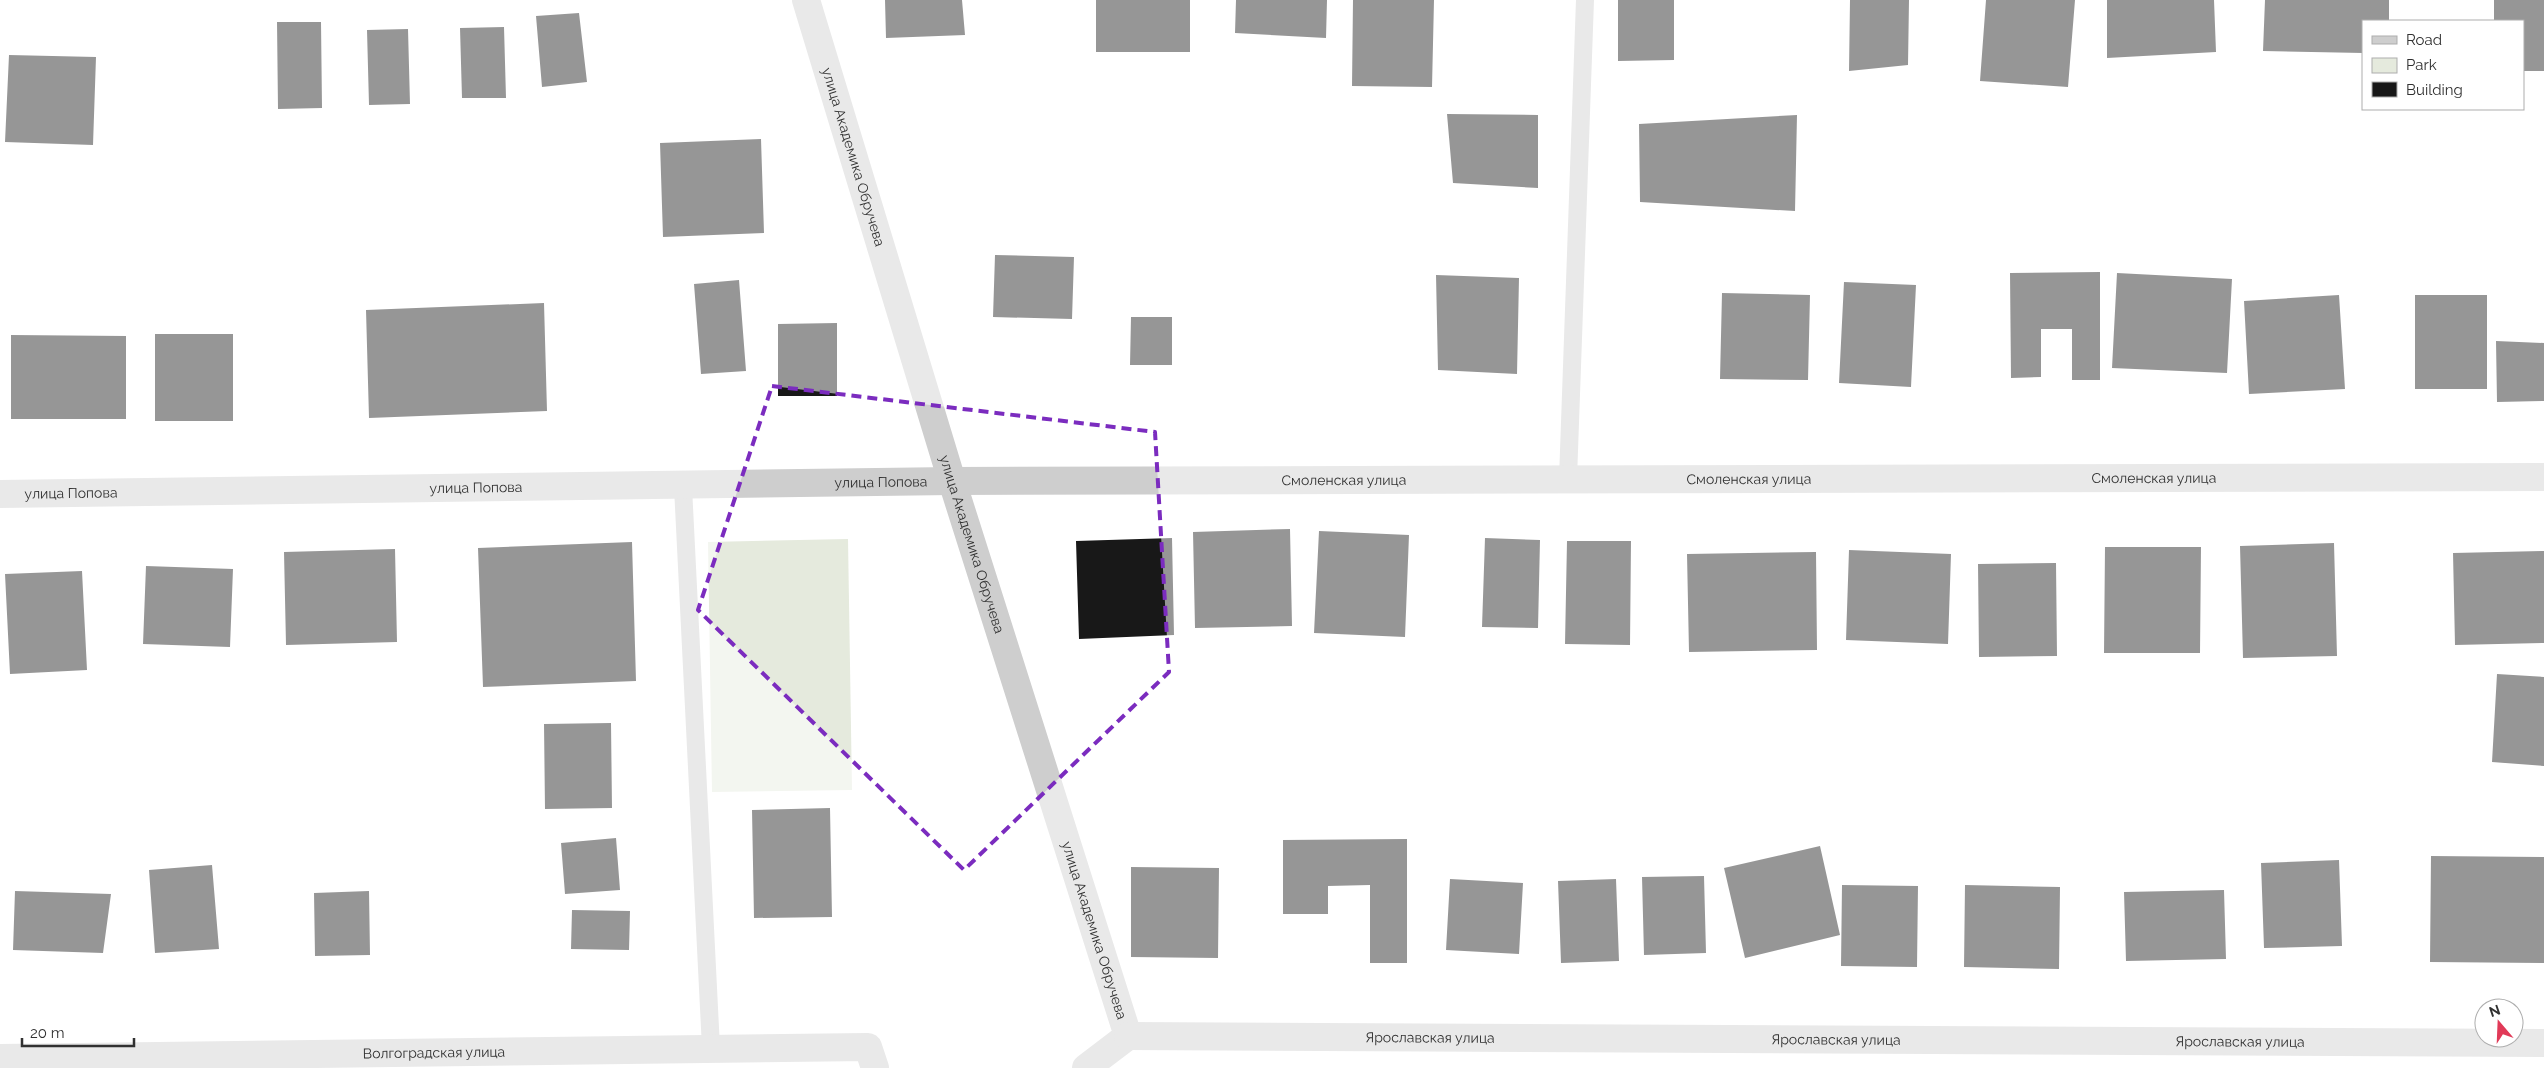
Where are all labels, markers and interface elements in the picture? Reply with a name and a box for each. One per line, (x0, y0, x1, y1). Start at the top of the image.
legend (2362, 20, 2524, 110)
text: Road (2406, 31, 2442, 49)
text: Park (2406, 56, 2437, 74)
street label: улица Академика Обручева (819, 66, 888, 248)
text: Building (2406, 81, 2463, 99)
street label: улица Академика Обручева (937, 453, 1008, 635)
street label: Смоленская улица (2091, 470, 2216, 486)
street label: Смоленская улица (1686, 471, 1811, 487)
street label: Смоленская улица (1281, 472, 1406, 488)
street label: улица Попова (834, 473, 928, 491)
street label: улица Попова (429, 479, 523, 496)
street label: улица Попова (24, 484, 118, 502)
street label: улица Академика Обручева (1059, 839, 1130, 1021)
north arrow (2474, 998, 2524, 1048)
text: N (2487, 1001, 2502, 1020)
scale bar (22, 1016, 135, 1048)
text: 20 m (30, 1024, 65, 1042)
street label: Ярославская улица (1365, 1029, 1495, 1046)
street label: Ярославская улица (1771, 1031, 1901, 1048)
street label: Ярославская улица (2175, 1033, 2305, 1050)
street label: Волгоградская улица (363, 1044, 505, 1061)

